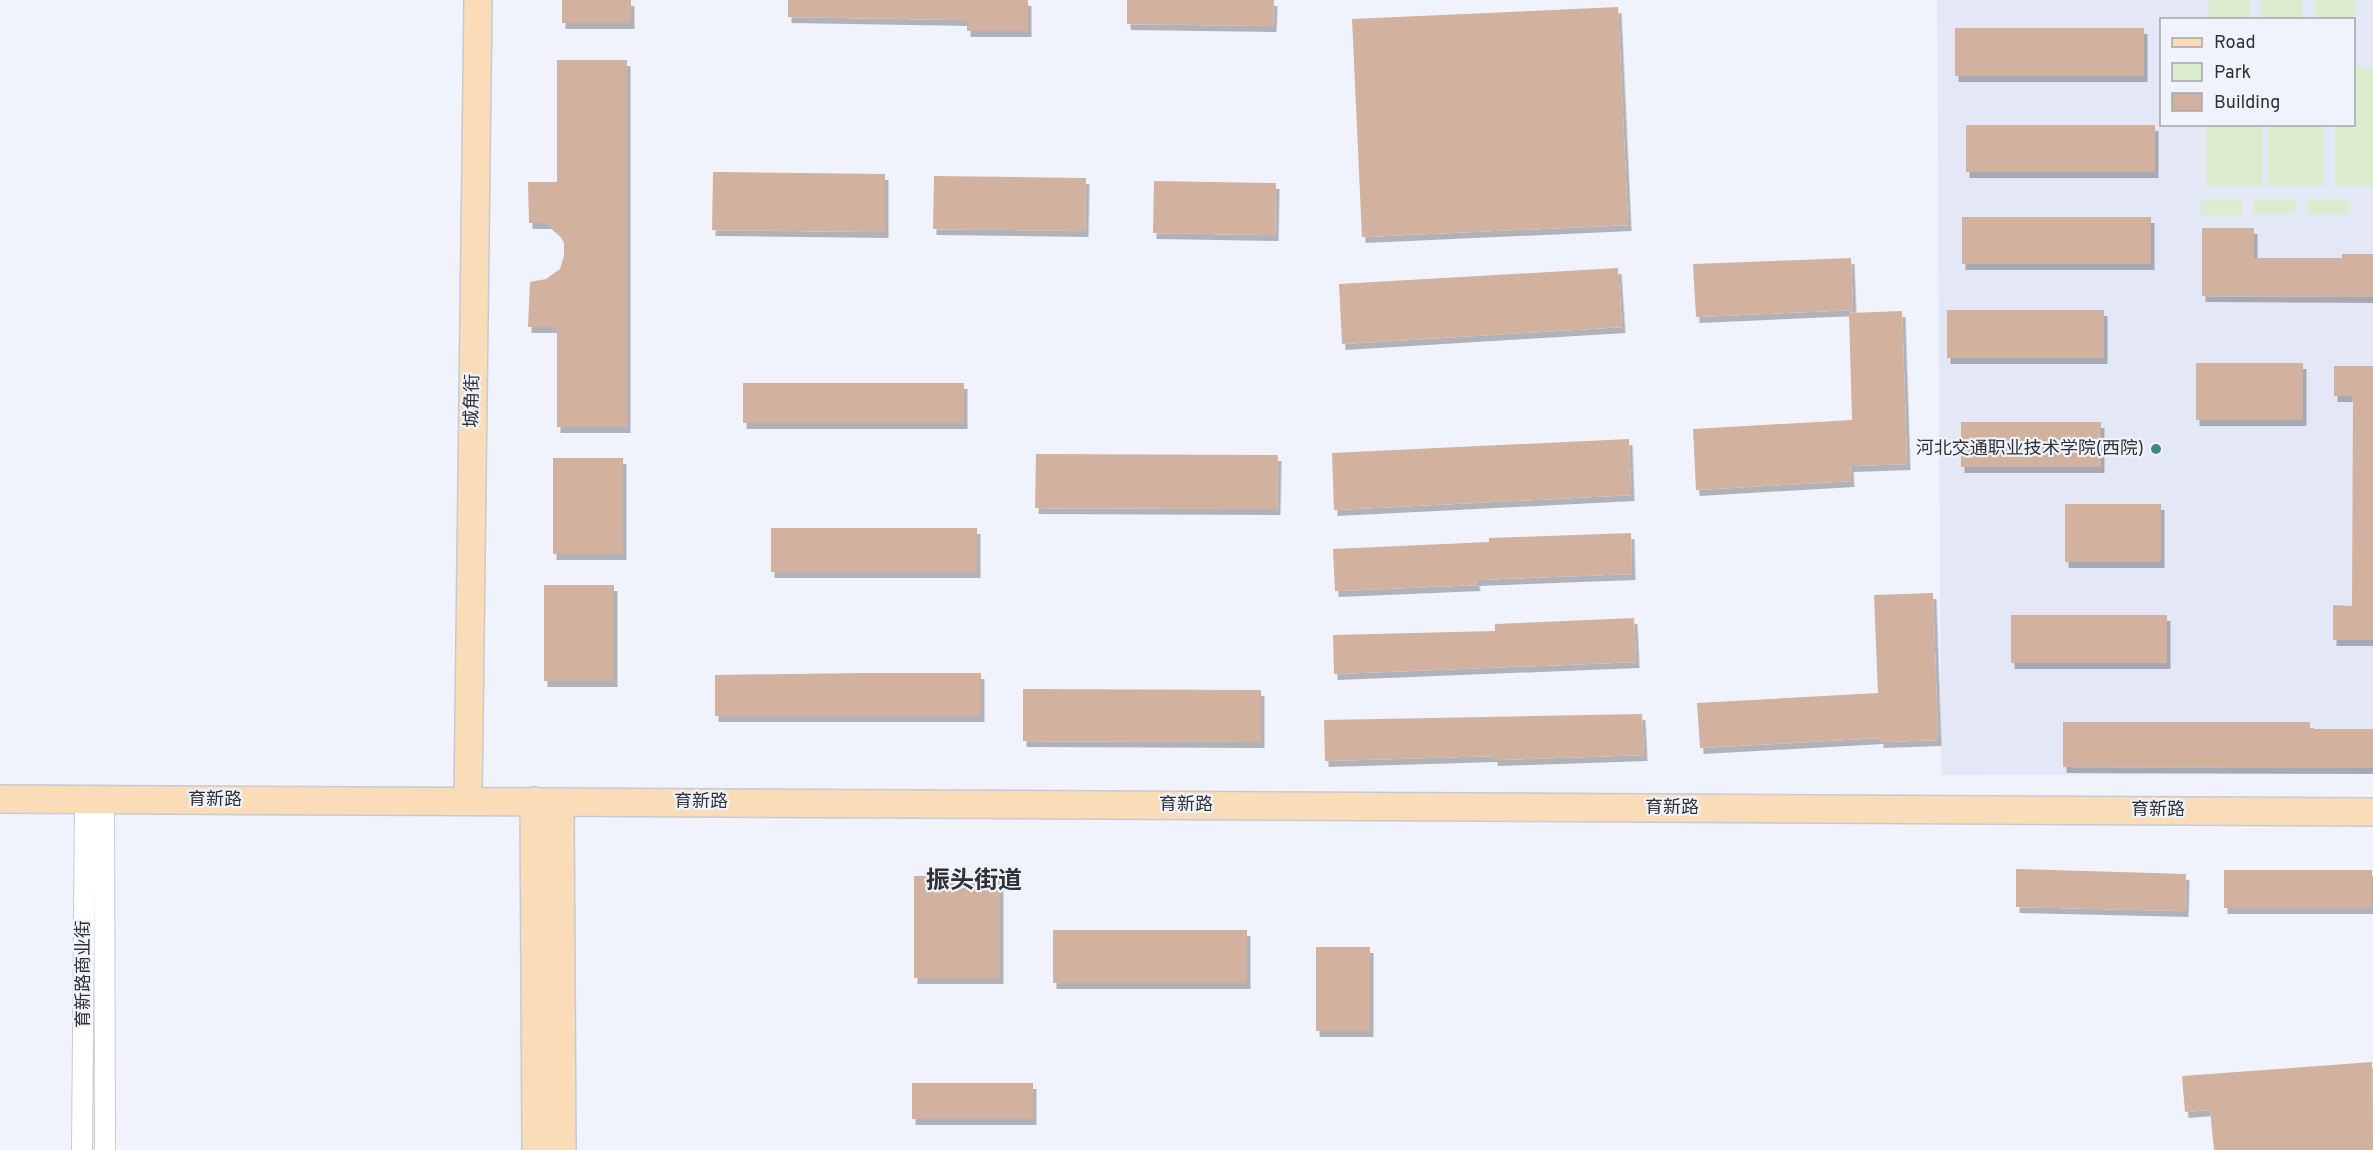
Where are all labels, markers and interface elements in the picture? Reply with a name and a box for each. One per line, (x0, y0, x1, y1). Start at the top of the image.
legend (2160, 18, 2355, 126)
text: Road (2214, 32, 2256, 55)
text: Park (2214, 62, 2251, 85)
text: Building (2214, 92, 2280, 115)
street label: 城角街 (461, 374, 485, 428)
place label: 河北交通职业技术学院(西院) (1916, 438, 2144, 461)
marker: 河北交通职业技术学院(西院) (2149, 442, 2163, 456)
street label: 育新路 (188, 789, 242, 812)
street label: 育新路 (674, 791, 728, 814)
street label: 育新路 (1159, 794, 1213, 817)
street label: 育新路 (1645, 797, 1699, 820)
street label: 育新路 (2131, 799, 2185, 822)
district label: 振头街道 (926, 867, 1022, 897)
street label: 育新路商业街 (73, 920, 96, 1028)

